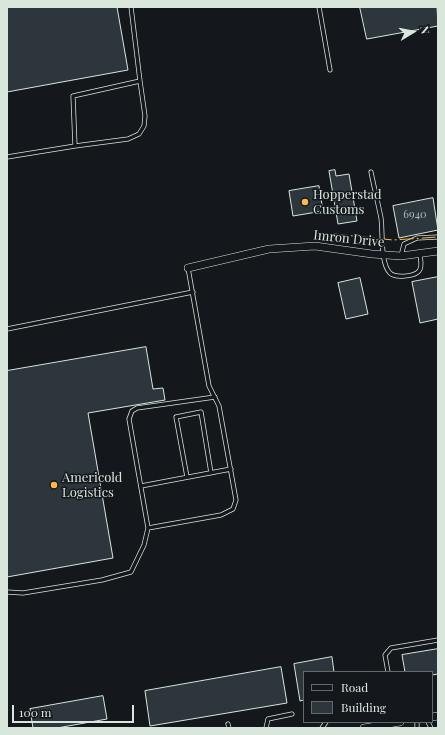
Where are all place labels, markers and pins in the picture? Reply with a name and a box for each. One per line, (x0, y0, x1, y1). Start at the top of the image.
place label: Hopperstad Customs (313, 187, 382, 218)
marker: Hopperstad Customs (300, 197, 310, 207)
place label: Americold Logistics (62, 470, 122, 501)
marker: Americold Logistics (49, 480, 59, 490)

